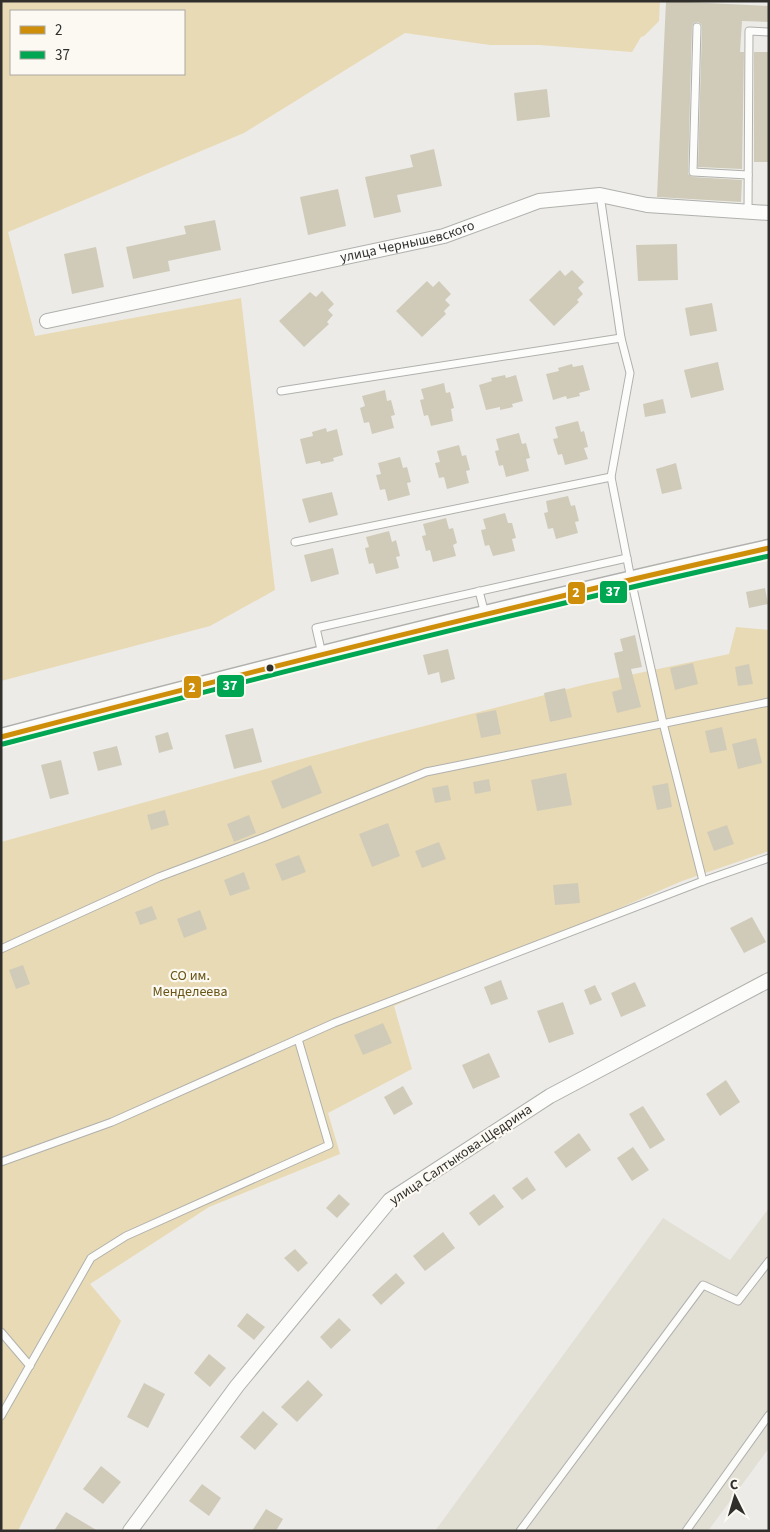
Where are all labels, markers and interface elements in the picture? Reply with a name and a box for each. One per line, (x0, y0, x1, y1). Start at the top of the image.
legend (10, 10, 185, 75)
text: 2 (55, 20, 62, 41)
text: 37 (55, 45, 70, 66)
street label: улица Чернышевского (338, 216, 477, 268)
line badge: 37 (599, 580, 628, 604)
line badge: 2 (567, 581, 586, 605)
text: 37 (606, 582, 620, 602)
text: 2 (572, 583, 580, 603)
unlabelled marker (265, 663, 275, 673)
line badge: 37 (216, 674, 245, 698)
line badge: 2 (183, 675, 202, 699)
text: 37 (223, 676, 237, 696)
text: 2 (188, 678, 196, 698)
park label: СО им. Менделеева (153, 966, 227, 1002)
street label: улица Салтыкова-Щедрина (386, 1100, 536, 1210)
north arrow (710, 1472, 760, 1522)
text: С (729, 1475, 739, 1495)

